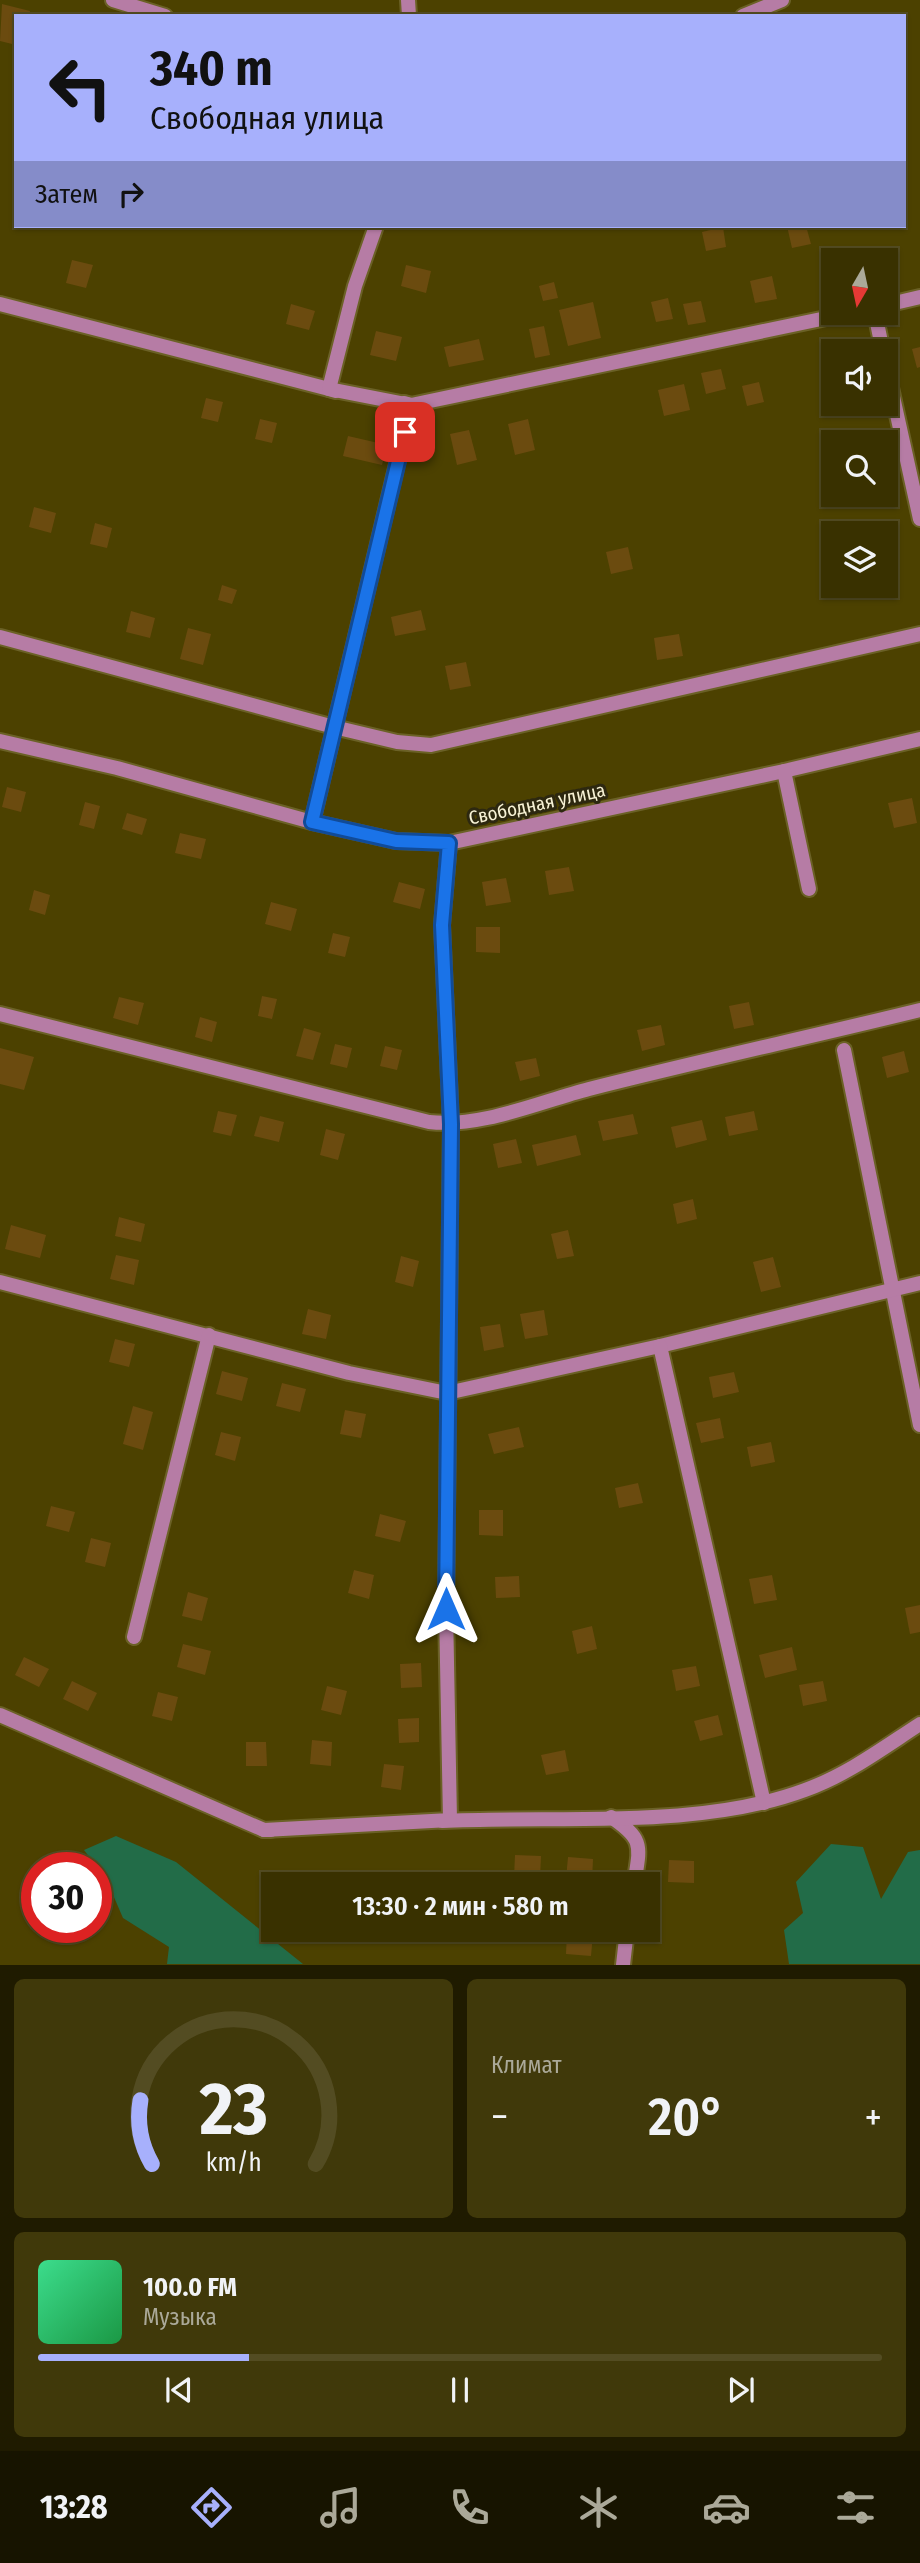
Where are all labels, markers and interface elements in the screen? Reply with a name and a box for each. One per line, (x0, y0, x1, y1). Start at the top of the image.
text: 340 m (150, 39, 273, 98)
icon: left (35, 42, 126, 133)
text: Свободная улица (150, 99, 384, 137)
icon: right (112, 175, 150, 213)
text: Затем (35, 179, 98, 210)
north arrow (821, 248, 898, 326)
map controls (821, 248, 898, 598)
button: sound (821, 339, 898, 416)
pin (375, 402, 435, 462)
icon: arrive (386, 413, 424, 451)
button: search (821, 430, 898, 507)
button: layers (821, 521, 898, 598)
street label: Свободная улица (467, 778, 607, 830)
position arrow (409, 1572, 483, 1646)
speed limit sign: 30 (21, 1852, 112, 1943)
text: 13:30 · 2 мин · 580 m (352, 1891, 569, 1922)
text: Климат (491, 2051, 562, 2079)
text: 23 (198, 2067, 268, 2154)
text: 20° (648, 2086, 725, 2149)
text: − (491, 2094, 508, 2140)
text: + (865, 2094, 882, 2140)
text: km/h (206, 2148, 261, 2178)
text: 100.0 FM (143, 2272, 237, 2303)
text: Музыка (143, 2303, 217, 2331)
icon: previous (160, 2371, 198, 2409)
icon: pause (441, 2371, 479, 2409)
icon: next (722, 2371, 760, 2409)
icon: directions (187, 2483, 236, 2532)
icon: music (316, 2483, 365, 2532)
icon: phone (445, 2483, 494, 2532)
icon: climate (574, 2483, 623, 2532)
icon: car (702, 2483, 751, 2532)
icon: filters (831, 2483, 880, 2532)
text: 13:28 (40, 2488, 108, 2526)

